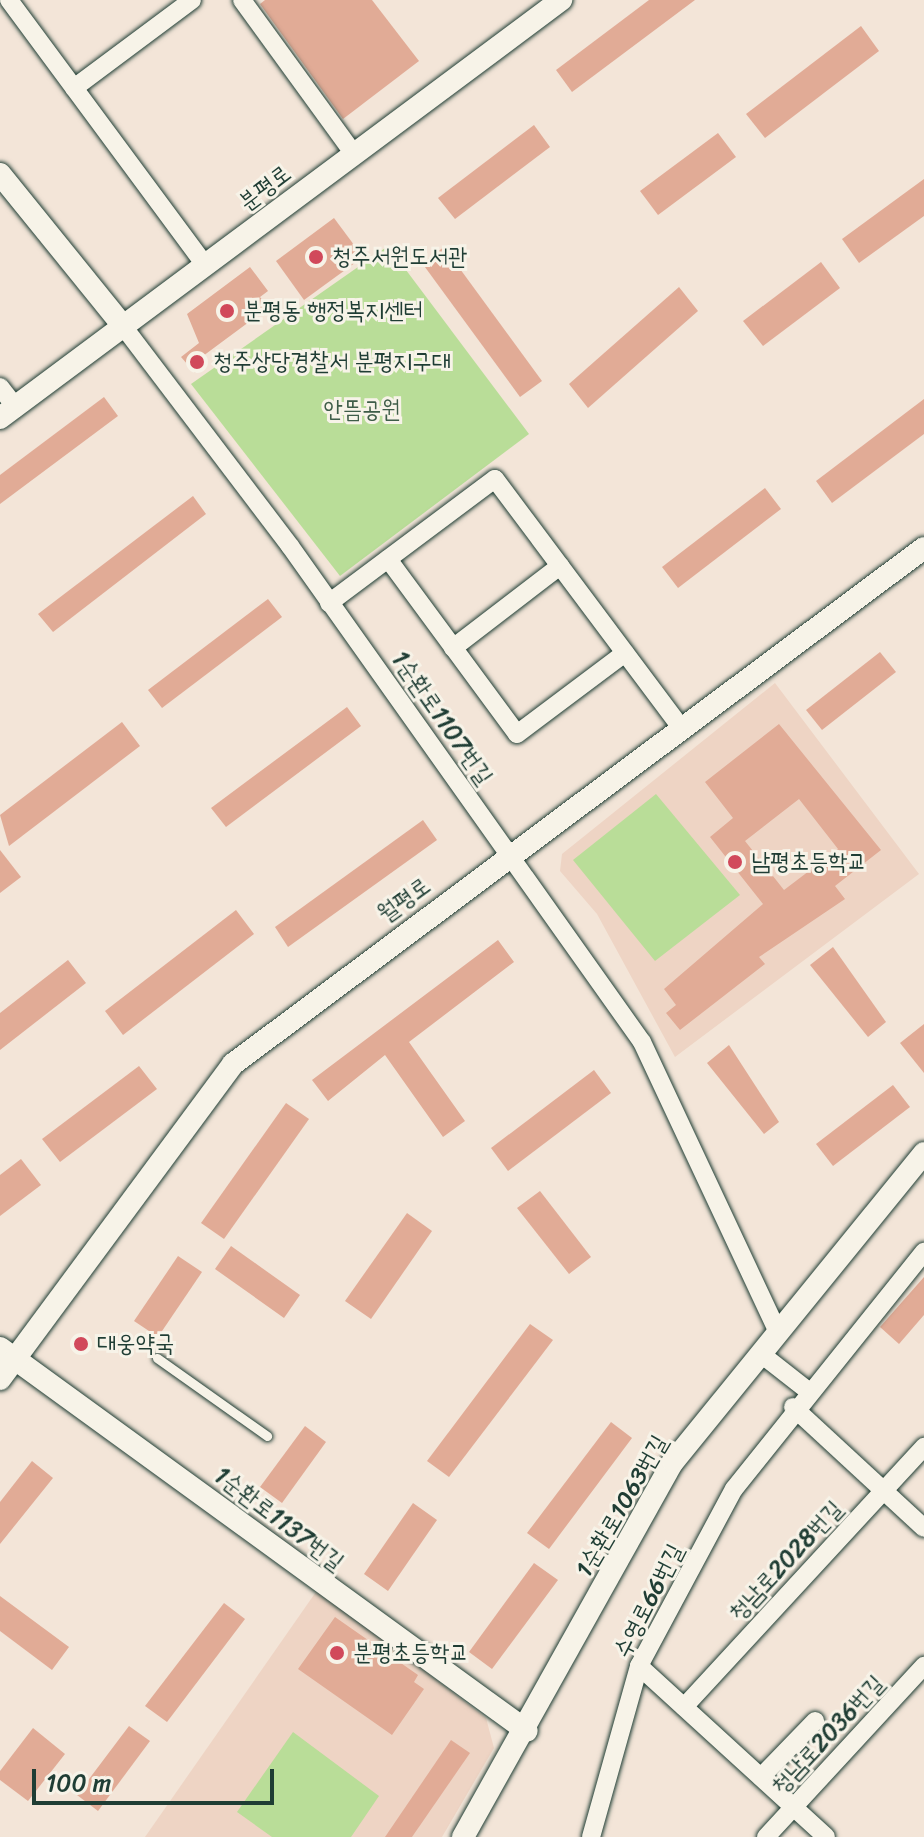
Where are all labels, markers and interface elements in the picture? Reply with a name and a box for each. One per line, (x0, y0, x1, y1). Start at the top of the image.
street label: 분평로 (233, 159, 297, 217)
place label: 청주서원도서관 (332, 243, 467, 271)
marker: 청주서원도서관 (307, 248, 325, 266)
place label: 분평동 행정복지센터 (243, 297, 423, 325)
marker: 분평동 행정복지센터 (218, 302, 236, 320)
place label: 청주상당경찰서 분평지구대 (213, 348, 451, 376)
marker: 청주상당경찰서 분평지구대 (188, 353, 206, 371)
park label: 안뜸공원 (323, 396, 401, 424)
street label: 1순환로1107번길 (385, 646, 499, 790)
place label: 남평초등학교 (751, 848, 867, 876)
marker: 남평초등학교 (726, 853, 744, 871)
street label: 월평로 (372, 871, 436, 929)
place label: 대웅약국 (97, 1330, 174, 1358)
marker: 대웅약국 (72, 1335, 90, 1353)
street label: 1순환로1063번길 (570, 1430, 674, 1582)
street label: 1순환로1137번길 (209, 1461, 349, 1577)
street label: 청남로2028번길 (723, 1495, 849, 1627)
street label: 수영로66번길 (608, 1539, 690, 1663)
place label: 분평초등학교 (353, 1639, 469, 1667)
marker: 분평초등학교 (328, 1644, 346, 1662)
street label: 청남로2036번길 (766, 1669, 890, 1801)
scale bar (36, 1753, 278, 1803)
text: 100 m (46, 1762, 111, 1804)

